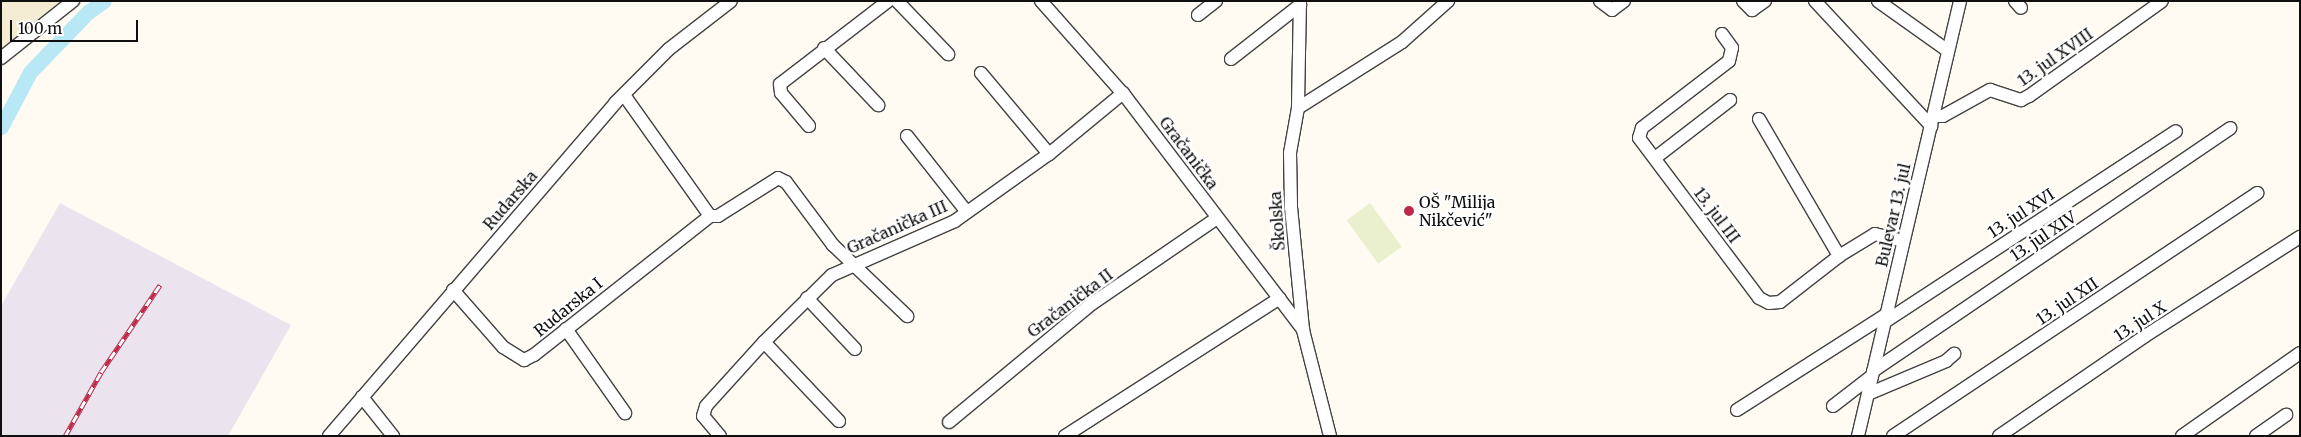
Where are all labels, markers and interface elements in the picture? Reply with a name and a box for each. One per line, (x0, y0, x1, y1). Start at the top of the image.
scale bar (12, 10, 140, 42)
text: 100 m (18, 19, 62, 38)
street label: 13. jul XVIII (2014, 24, 2096, 90)
street label: Gračanička (1155, 113, 1223, 193)
street label: Bulevar 13. jul (1872, 161, 1914, 269)
street label: Rudarska (479, 166, 541, 234)
street label: 13. jul III (1690, 183, 1744, 247)
street label: 13. jul XVI (1984, 184, 2058, 242)
street label: Školska (1265, 191, 1289, 251)
place label: OŠ "Milija Nikčević" (1419, 192, 1495, 230)
street label: Gračanička III (844, 196, 950, 258)
marker: OŠ "Milija Nikčević" (1403, 205, 1415, 217)
street label: 13. jul XIV (2006, 207, 2080, 265)
street label: Gračanička II (1024, 265, 1116, 341)
street label: 13. jul XII (2032, 273, 2102, 329)
street label: Rudarska I (530, 274, 606, 340)
street label: 13. jul X (2110, 297, 2170, 345)

